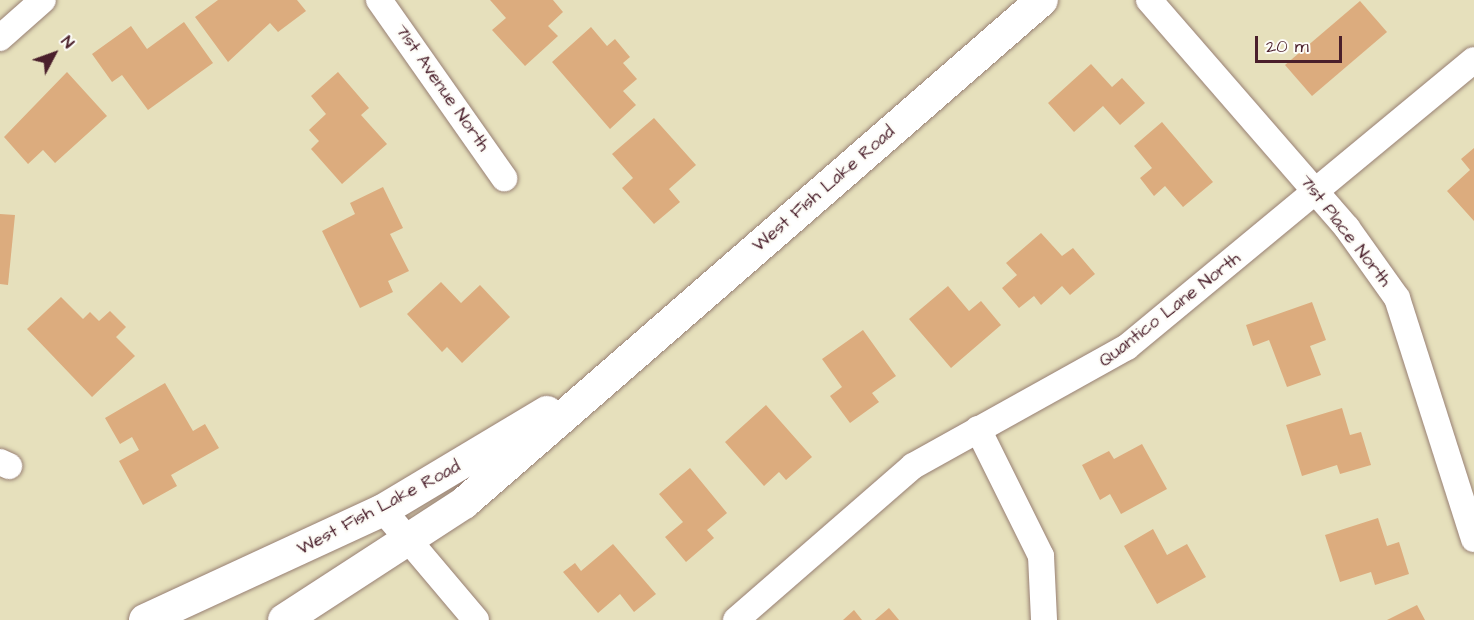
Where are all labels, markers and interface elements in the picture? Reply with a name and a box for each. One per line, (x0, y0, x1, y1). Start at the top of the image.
street label: 71st Avenue North (390, 20, 494, 156)
north arrow (24, 24, 84, 84)
scale bar (1258, 24, 1345, 62)
text: N (56, 31, 79, 53)
text: 20 m (1266, 34, 1309, 59)
street label: West Fish Lake Road (748, 121, 900, 257)
street label: 71st Place North (1295, 171, 1395, 291)
street label: Quantico Lane North (1095, 248, 1245, 372)
street label: West Fish Lake Road (294, 456, 464, 560)

